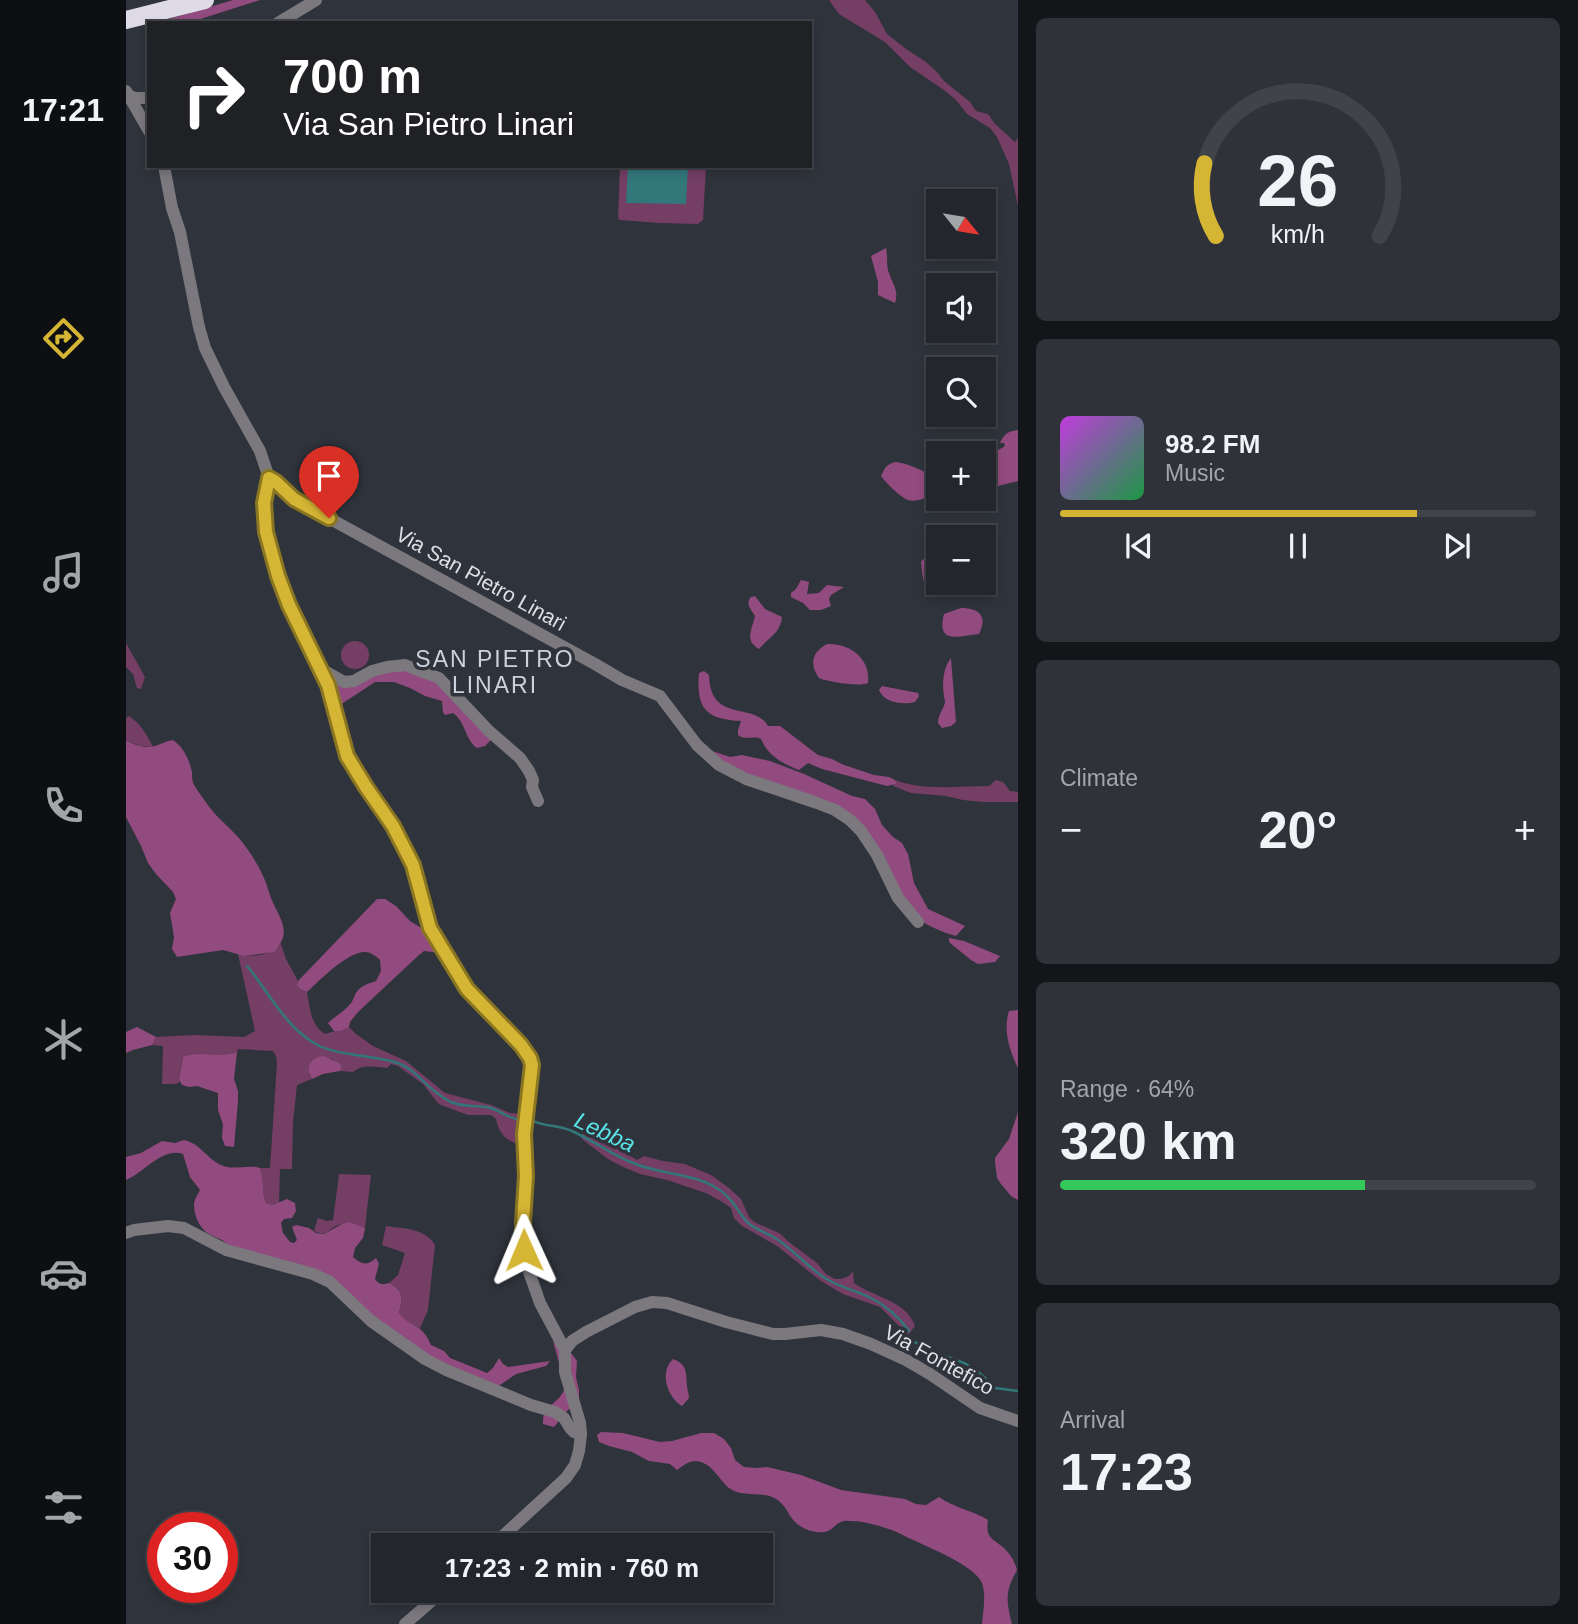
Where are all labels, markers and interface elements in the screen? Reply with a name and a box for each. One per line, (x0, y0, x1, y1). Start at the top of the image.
icon: right (168, 49, 259, 140)
text: 700 m (283, 49, 422, 103)
text: 17:21 (22, 92, 104, 128)
text: Via San Pietro Linari (283, 106, 574, 142)
text: 26 (1258, 140, 1338, 221)
north arrow (926, 189, 996, 259)
map controls (926, 189, 996, 595)
text: km/h (1271, 219, 1325, 247)
button: sound (926, 273, 996, 343)
icon: directions (39, 314, 88, 363)
button: search (926, 357, 996, 427)
text: 98.2 FM (1165, 429, 1260, 459)
button: + (926, 441, 996, 511)
pin (299, 446, 359, 518)
icon: arrive (310, 457, 348, 495)
text: Music (1165, 460, 1225, 486)
street label: Via San Pietro Linari (392, 522, 570, 635)
button: − (926, 525, 996, 595)
icon: previous (1120, 527, 1158, 565)
icon: pause (1279, 527, 1317, 565)
icon: next (1438, 527, 1476, 565)
icon: music (39, 548, 88, 597)
district label: SAN PIETRO LINARI (415, 646, 575, 698)
text: Climate (1060, 765, 1138, 791)
icon: phone (39, 781, 88, 830)
text: 20° (1259, 801, 1337, 859)
text: − (1060, 809, 1082, 851)
text: + (1514, 809, 1536, 851)
icon: climate (39, 1015, 88, 1064)
text: Range · 64% (1060, 1076, 1194, 1102)
water label: Lebba (571, 1107, 639, 1157)
text: 320 km (1060, 1112, 1236, 1170)
position arrow (487, 1213, 561, 1287)
icon: car (39, 1249, 88, 1298)
street label: Via Fontefico (880, 1320, 998, 1399)
text: Arrival (1060, 1407, 1125, 1433)
text: 17:23 (1060, 1443, 1193, 1501)
icon: filters (39, 1483, 88, 1532)
speed limit sign: 30 (147, 1512, 238, 1603)
text: 17:23 · 2 min · 760 m (445, 1553, 699, 1583)

